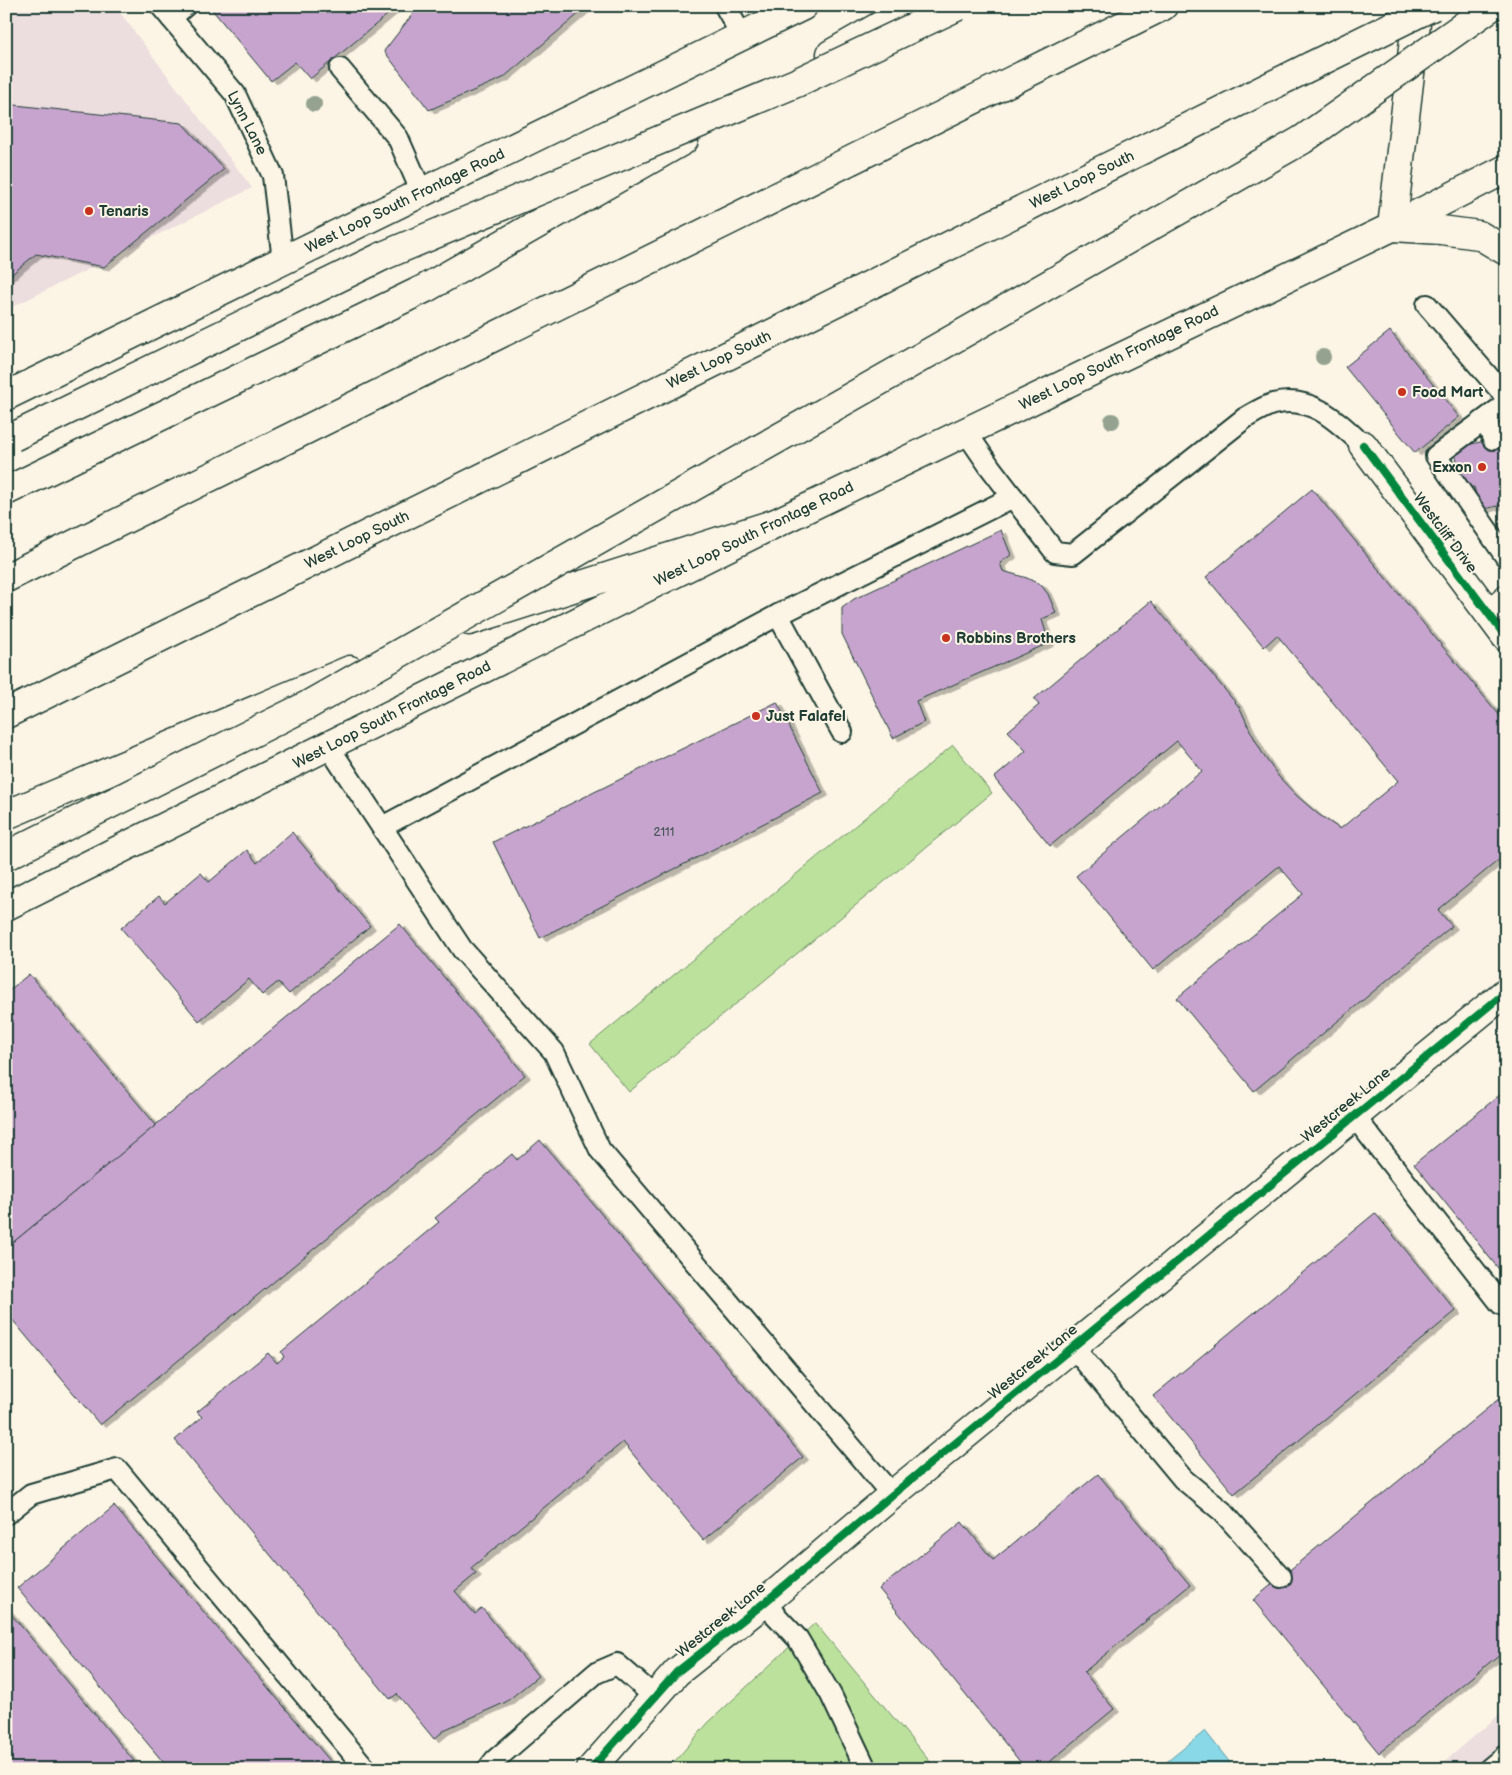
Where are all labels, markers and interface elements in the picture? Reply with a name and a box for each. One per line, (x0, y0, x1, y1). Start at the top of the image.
street label: Lynn Lane (223, 88, 271, 158)
street label: West Loop South Frontage Road (302, 144, 508, 258)
street label: West Loop South (1027, 146, 1137, 214)
place label: Tenaris (99, 202, 149, 221)
marker: Tenaris (83, 205, 95, 217)
street label: West Loop South Frontage Road (1016, 301, 1222, 415)
street label: West Loop South (664, 326, 774, 394)
place label: Food Mart (1412, 383, 1483, 402)
marker: Food Mart (1396, 386, 1408, 398)
place label: Exxon (1432, 458, 1472, 477)
marker: Exxon (1476, 461, 1488, 473)
street label: West Loop South Frontage Road (651, 477, 857, 591)
street label: Westcliff Drive (1409, 489, 1481, 577)
street label: West Loop South (302, 506, 412, 574)
place label: Robbins Brothers (956, 629, 1076, 648)
marker: Robbins Brothers (940, 632, 952, 644)
street label: West Loop South Frontage Road (290, 657, 494, 773)
place label: Just Falafel (766, 707, 846, 726)
marker: Just Falafel (750, 710, 762, 722)
house number: 2111 (654, 825, 674, 840)
street label: Westcreek Lane (1297, 1063, 1395, 1147)
street label: Westcreek Lane (984, 1320, 1082, 1404)
street label: Westcreek Lane (672, 1578, 770, 1662)

